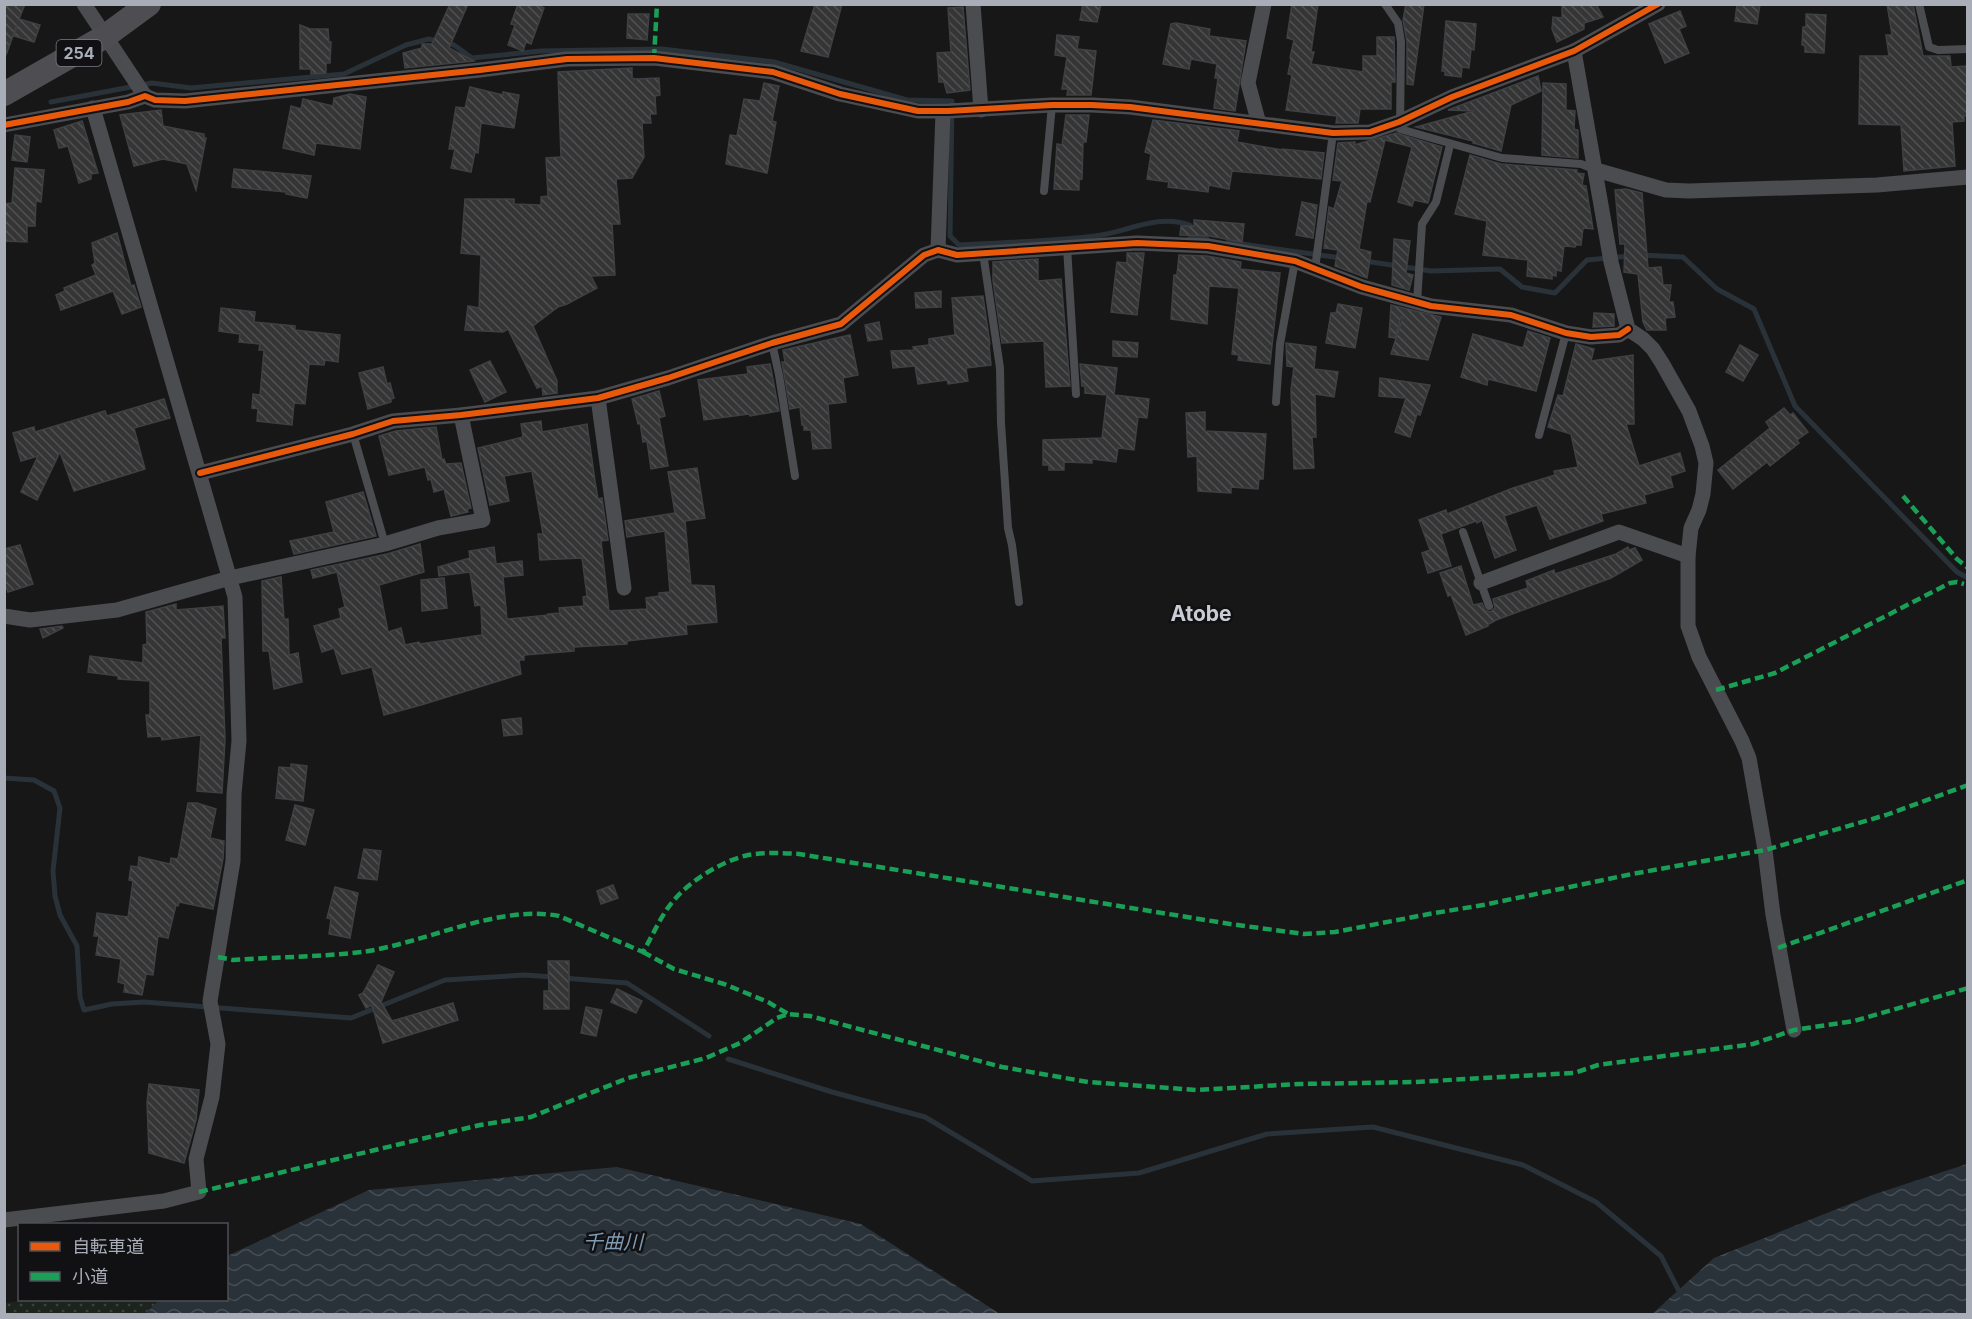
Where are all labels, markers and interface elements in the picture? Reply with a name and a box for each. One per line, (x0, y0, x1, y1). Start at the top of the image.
road number: 254 (56, 40, 101, 66)
district label: Atobe (1170, 601, 1232, 626)
legend (18, 1223, 228, 1301)
water label: 千曲川 (583, 1230, 645, 1254)
text: 自転車道 (72, 1236, 144, 1257)
text: 小道 (72, 1266, 108, 1287)

